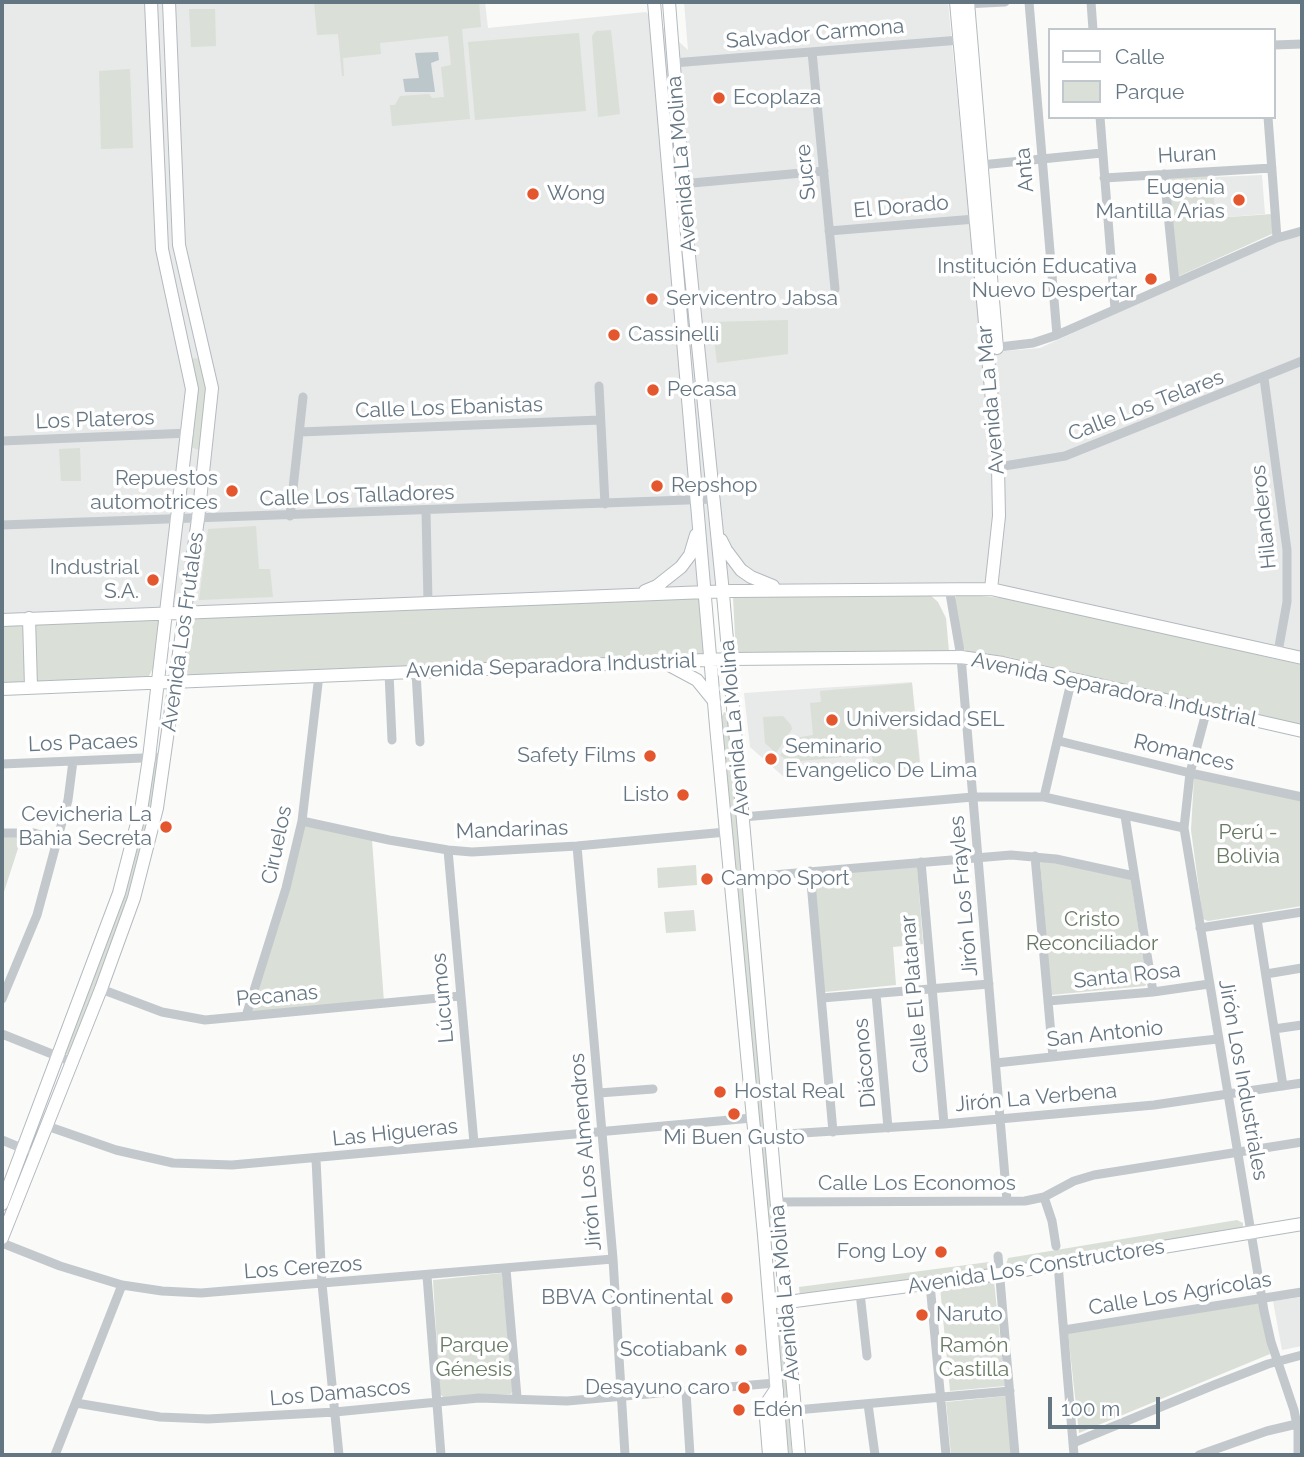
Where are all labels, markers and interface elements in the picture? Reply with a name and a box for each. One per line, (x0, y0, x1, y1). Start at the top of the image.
street label: Salvador Carmona (725, 14, 905, 54)
legend (1048, 28, 1276, 119)
text: Calle (1115, 44, 1165, 69)
street label: Avenida La Molina (662, 75, 702, 253)
text: Parque (1115, 79, 1184, 104)
place label: Ecoplaza (733, 85, 821, 111)
marker: Ecoplaza (711, 90, 727, 106)
street label: Huran (1157, 141, 1217, 169)
street label: Sucre (791, 143, 821, 201)
street label: Anta (1010, 147, 1040, 193)
place label: Eugenia Mantilla Arias (1096, 175, 1225, 225)
place label: Wong (547, 181, 605, 207)
marker: Wong (525, 186, 541, 202)
street label: El Dorado (852, 190, 950, 224)
marker: Eugenia Mantilla Arias (1231, 192, 1247, 208)
place label: Institución Educativa Nuevo Despertar (937, 254, 1137, 304)
marker: Institución Educativa Nuevo Despertar (1143, 271, 1159, 287)
place label: Servicentro Jabsa (666, 286, 838, 312)
marker: Servicentro Jabsa (644, 291, 660, 307)
place label: Cassinelli (628, 322, 719, 348)
street label: Avenida La Mar (972, 324, 1010, 476)
marker: Cassinelli (606, 327, 622, 343)
street label: Calle Los Telares (1065, 365, 1227, 447)
place label: Pecasa (667, 377, 737, 403)
marker: Pecasa (645, 382, 661, 398)
street label: Calle Los Ebanistas (355, 392, 543, 424)
street label: Los Plateros (35, 405, 155, 435)
street label: Hilanderos (1246, 464, 1282, 570)
place label: Repuestos automotrices (90, 466, 218, 516)
place label: Repshop (671, 473, 757, 499)
marker: Repshop (649, 478, 665, 494)
street label: Calle Los Talladores (259, 480, 455, 512)
marker: Repuestos automotrices (224, 483, 240, 499)
street label: Avenida Los Frutales (157, 531, 209, 733)
place label: Industrial S.A. (50, 555, 139, 605)
marker: Industrial S.A. (145, 572, 161, 588)
street label: Avenida La Molina (715, 639, 755, 817)
street label: Avenida Separadora Industrial (969, 647, 1259, 733)
street label: Avenida Separadora Industrial (405, 648, 697, 684)
place label: Universidad SEL (846, 707, 1004, 733)
marker: Universidad SEL (824, 712, 840, 728)
street label: Los Pacaes (28, 728, 138, 758)
street label: Romances (1131, 729, 1237, 777)
place label: Seminario Evangelico De Lima (785, 734, 977, 784)
place label: Safety Films (517, 743, 636, 769)
marker: Safety Films (642, 748, 658, 764)
marker: Seminario Evangelico De Lima (763, 751, 779, 767)
place label: Listo (623, 782, 669, 808)
marker: Listo (675, 787, 691, 803)
place label: Cevicheria La Bahia Secreta (19, 802, 152, 852)
street label: Ciruelos (256, 803, 298, 887)
street label: Mandarinas (455, 815, 569, 845)
street label: Jirón Los Frayles (944, 815, 984, 977)
marker: Cevicheria La Bahia Secreta (158, 819, 174, 835)
park label: Perú - Bolivia (1216, 820, 1280, 870)
place label: Campo Sport (721, 866, 850, 892)
marker: Campo Sport (699, 871, 715, 887)
park label: Cristo Reconciliador (1026, 907, 1158, 957)
street label: Calle El Platanar (896, 914, 934, 1074)
street label: Lúcumos (426, 952, 460, 1044)
street label: Santa Rosa (1072, 958, 1182, 994)
street label: Jirón Los Industriales (1213, 978, 1273, 1182)
street label: Pecanas (235, 980, 319, 1012)
street label: San Antonio (1046, 1015, 1164, 1053)
street label: Diáconos (849, 1017, 881, 1109)
street label: Jirón Los Almendros (565, 1052, 607, 1252)
street label: Jirón La Verbena (954, 1078, 1118, 1118)
place label: Hostal Real (734, 1079, 844, 1105)
marker: Hostal Real (712, 1084, 728, 1100)
marker: Mi Buen Gusto (726, 1106, 742, 1122)
street label: Las Higueras (331, 1114, 459, 1152)
place label: Mi Buen Gusto (663, 1125, 805, 1151)
street label: Calle Los Economos (818, 1171, 1016, 1197)
street label: Avenida La Molina (765, 1204, 805, 1382)
street label: Avenida Los Constructores (906, 1234, 1166, 1300)
place label: Fong Loy (837, 1239, 927, 1265)
marker: Fong Loy (933, 1244, 949, 1260)
street label: Los Cerezos (243, 1251, 363, 1285)
street label: Calle Los Agrícolas (1087, 1267, 1273, 1321)
place label: BBVA Continental (541, 1285, 713, 1311)
marker: BBVA Continental (719, 1290, 735, 1306)
place label: Naruto (936, 1302, 1003, 1328)
marker: Naruto (914, 1307, 930, 1323)
park label: Parque Génesis (436, 1333, 512, 1383)
park label: Ramón Castilla (939, 1333, 1009, 1383)
place label: Scotiabank (620, 1337, 727, 1363)
marker: Scotiabank (733, 1342, 749, 1358)
street label: Los Damascos (269, 1374, 411, 1412)
place label: Desayuno caro (585, 1375, 730, 1401)
marker: Desayuno caro (736, 1380, 752, 1396)
scale bar (1052, 1384, 1164, 1428)
text: 100 m (1061, 1396, 1120, 1421)
place label: Edén (753, 1397, 803, 1423)
marker: Edén (731, 1402, 747, 1418)

